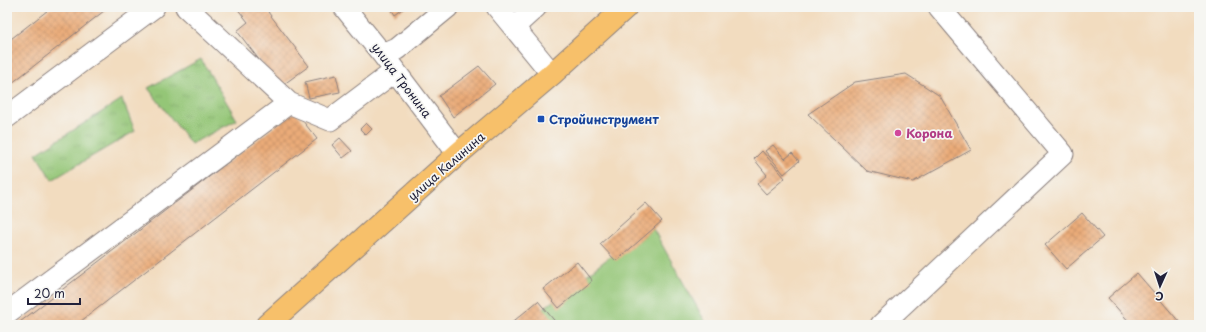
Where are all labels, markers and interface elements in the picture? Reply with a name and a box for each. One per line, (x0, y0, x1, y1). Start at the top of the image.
street label: улица Тронина (368, 39, 437, 122)
place label: Стройинструмент (549, 110, 659, 128)
marker: Стройинструмент (536, 114, 546, 124)
place label: Корона (906, 124, 953, 142)
street label: улица Калинина (403, 127, 489, 205)
marker: Корона (893, 128, 903, 138)
north arrow (1140, 266, 1180, 306)
scale bar (28, 280, 80, 306)
text: 20 m (34, 284, 65, 302)
text: С (1155, 288, 1164, 305)

